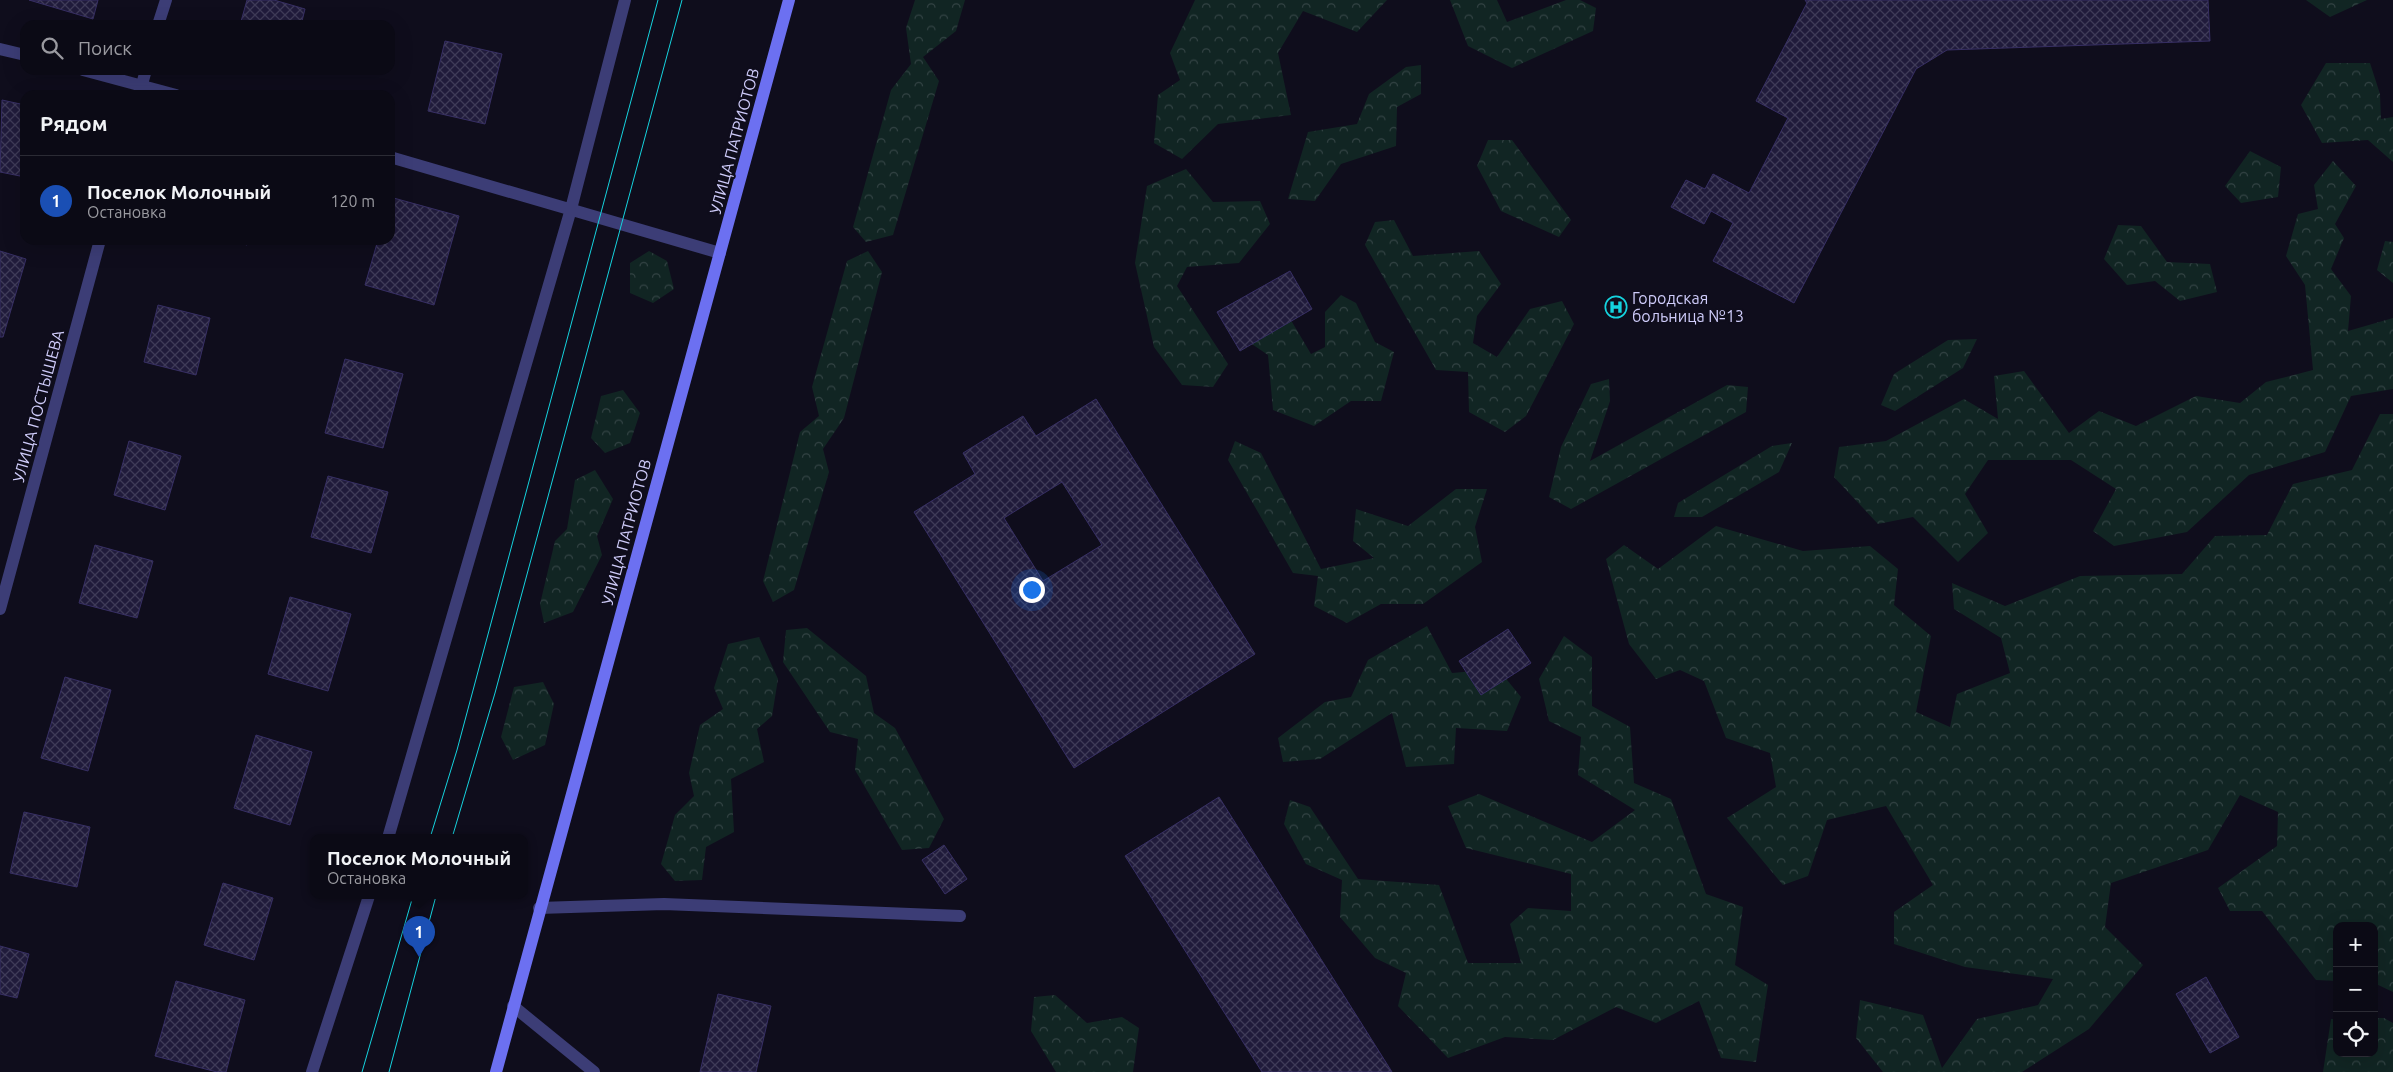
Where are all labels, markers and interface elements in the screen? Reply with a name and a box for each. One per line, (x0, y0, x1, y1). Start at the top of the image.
search box (20, 20, 395, 75)
icon: search (38, 34, 66, 62)
text: Поиск (78, 37, 132, 59)
street label: УЛИЦА ПАТРИОТОВ (706, 66, 762, 216)
text: Рядом (40, 111, 108, 135)
text: Поселок Молочный (87, 181, 271, 203)
text: 1 (51, 192, 61, 210)
text: 120 m (330, 192, 375, 210)
text: Остановка (87, 203, 166, 221)
place label: Городская больница №13 (1632, 289, 1744, 325)
hospital icon: Городская больница №13 (1604, 295, 1628, 319)
street label: УЛИЦА ПОСТЫШЕВА (9, 327, 67, 484)
street label: УЛИЦА ПАТРИОТОВ (598, 457, 654, 607)
your location (1019, 577, 1045, 603)
popup (310, 834, 528, 899)
text: Поселок Молочный (327, 847, 511, 869)
text: Остановка (327, 869, 406, 887)
pin: 1 (403, 916, 435, 957)
map controls (2333, 922, 2378, 1057)
button: + (2333, 922, 2378, 967)
button: − (2333, 967, 2378, 1012)
button: locate (2333, 1012, 2378, 1057)

